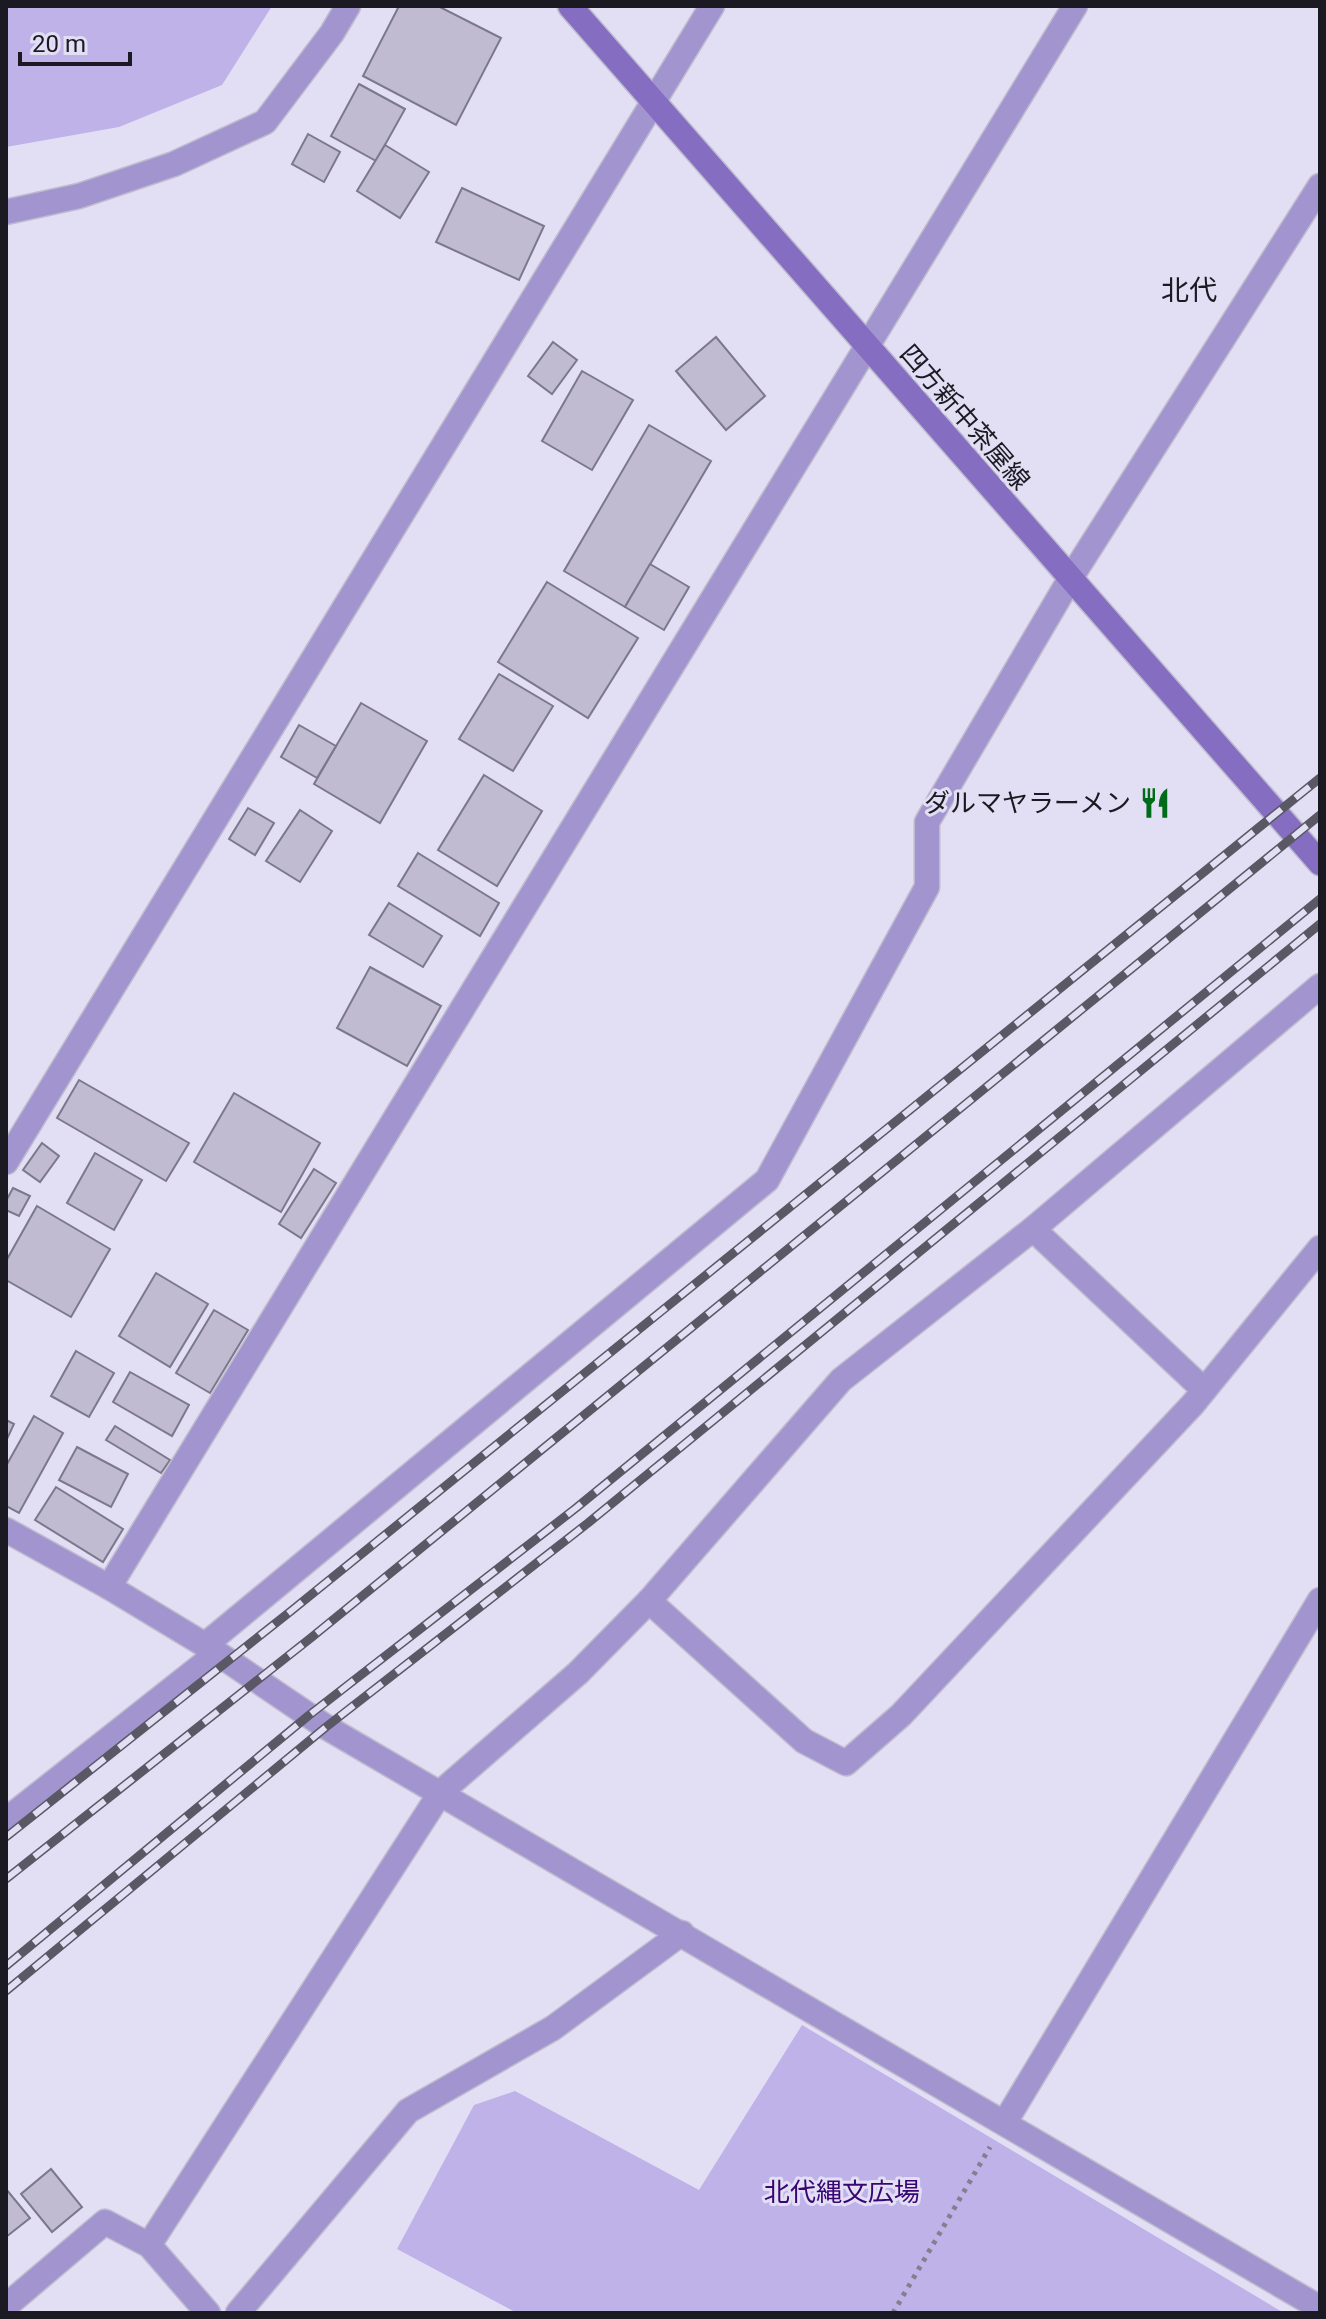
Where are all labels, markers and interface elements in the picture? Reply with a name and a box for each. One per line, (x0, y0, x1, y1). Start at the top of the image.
scale bar (20, 16, 130, 66)
text: 20 m (32, 30, 86, 58)
district label: 北代 (1161, 274, 1217, 307)
street label: 四方新中茶屋線 (894, 338, 1036, 496)
restaurant icon: ダルマヤラーメン (1138, 786, 1172, 820)
place label: ダルマヤラーメン (924, 788, 1131, 818)
park label: 北代縄文広場 (764, 2177, 920, 2207)

